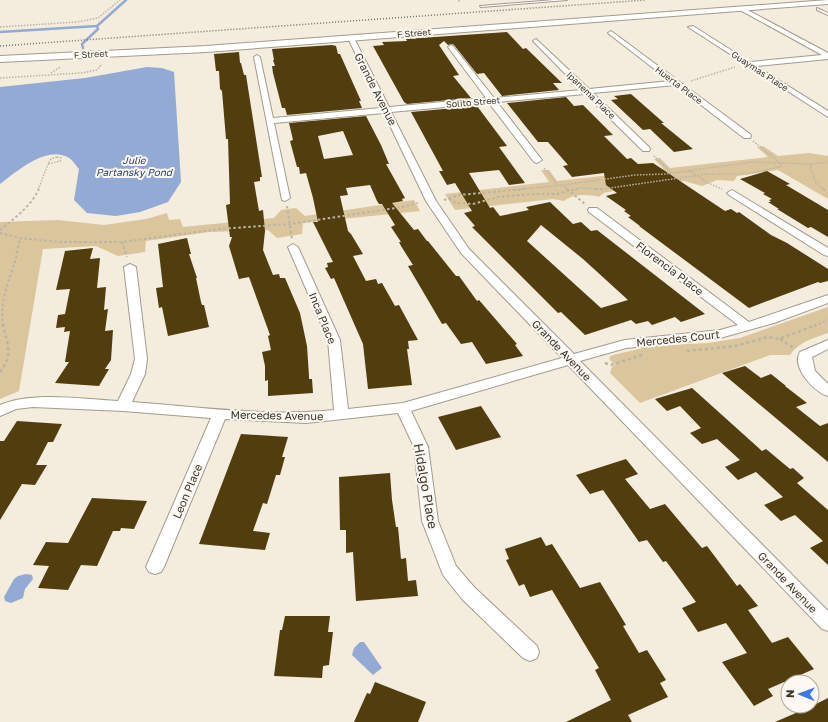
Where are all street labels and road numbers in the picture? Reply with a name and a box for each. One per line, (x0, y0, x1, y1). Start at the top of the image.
street label: F Street (396, 26, 432, 40)
street label: F Street (74, 48, 109, 60)
street label: Guaymas Place (729, 48, 791, 94)
street label: Grande Avenue (352, 51, 400, 127)
street label: Huerta Place (653, 64, 705, 106)
street label: Ipanema Place (564, 69, 618, 121)
street label: Solito Street (445, 94, 501, 110)
street label: Florencia Place (634, 238, 706, 298)
street label: Inca Place (307, 290, 339, 346)
street label: Grande Avenue (530, 317, 594, 383)
street label: Mercedes Court (636, 327, 720, 349)
street label: Mercedes Avenue (230, 408, 324, 422)
street label: Hidalgo Place (411, 442, 441, 530)
street label: Leon Place (170, 462, 204, 520)
street label: Grande Avenue (756, 549, 820, 615)

